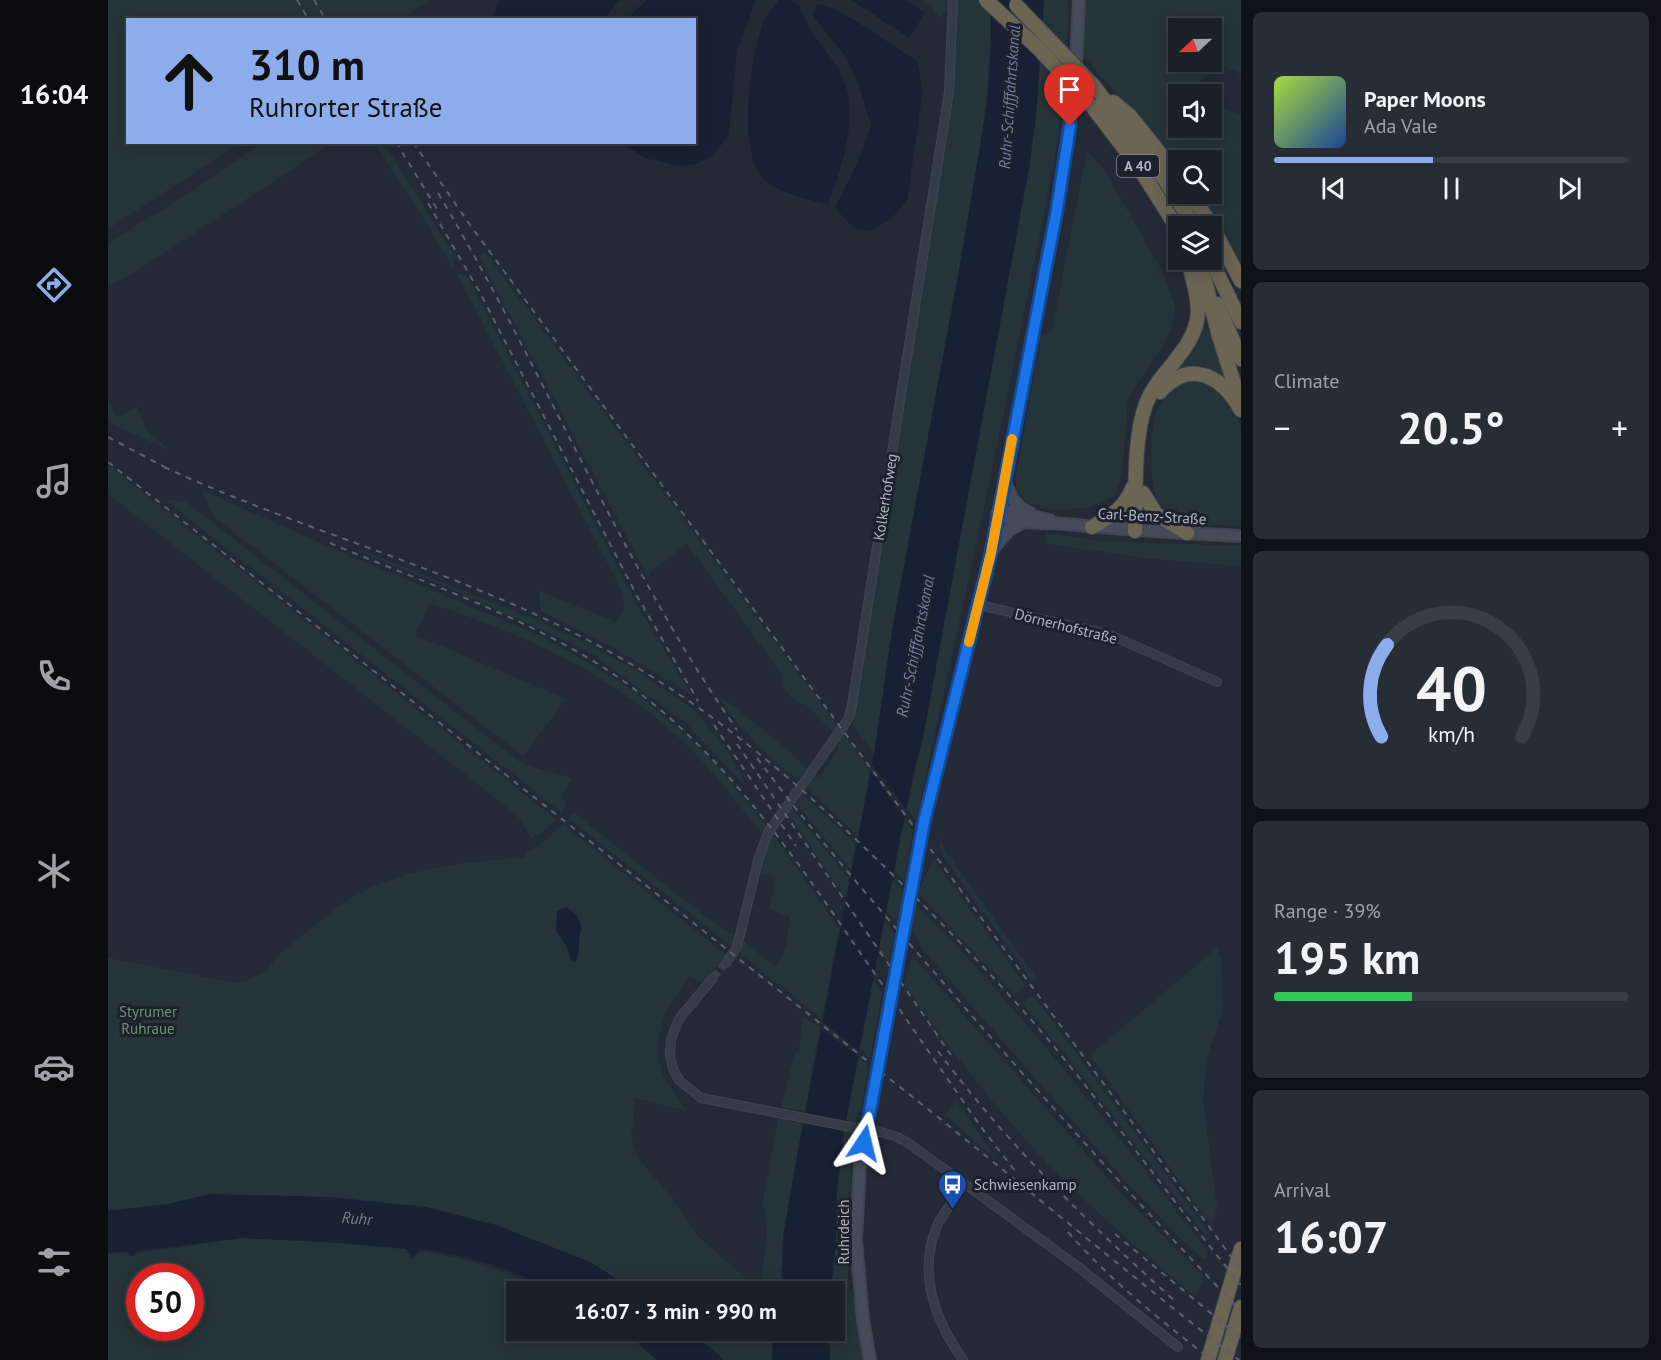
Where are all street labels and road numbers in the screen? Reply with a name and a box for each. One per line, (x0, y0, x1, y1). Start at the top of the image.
road number: A 40 (1117, 155, 1159, 177)
street label: Kolkerhofweg (869, 452, 901, 542)
street label: Carl-Benz-Straße (1097, 504, 1207, 528)
street label: Dörnerhofstraße (1013, 604, 1119, 648)
street label: Ruhrdeich (834, 1200, 853, 1264)

